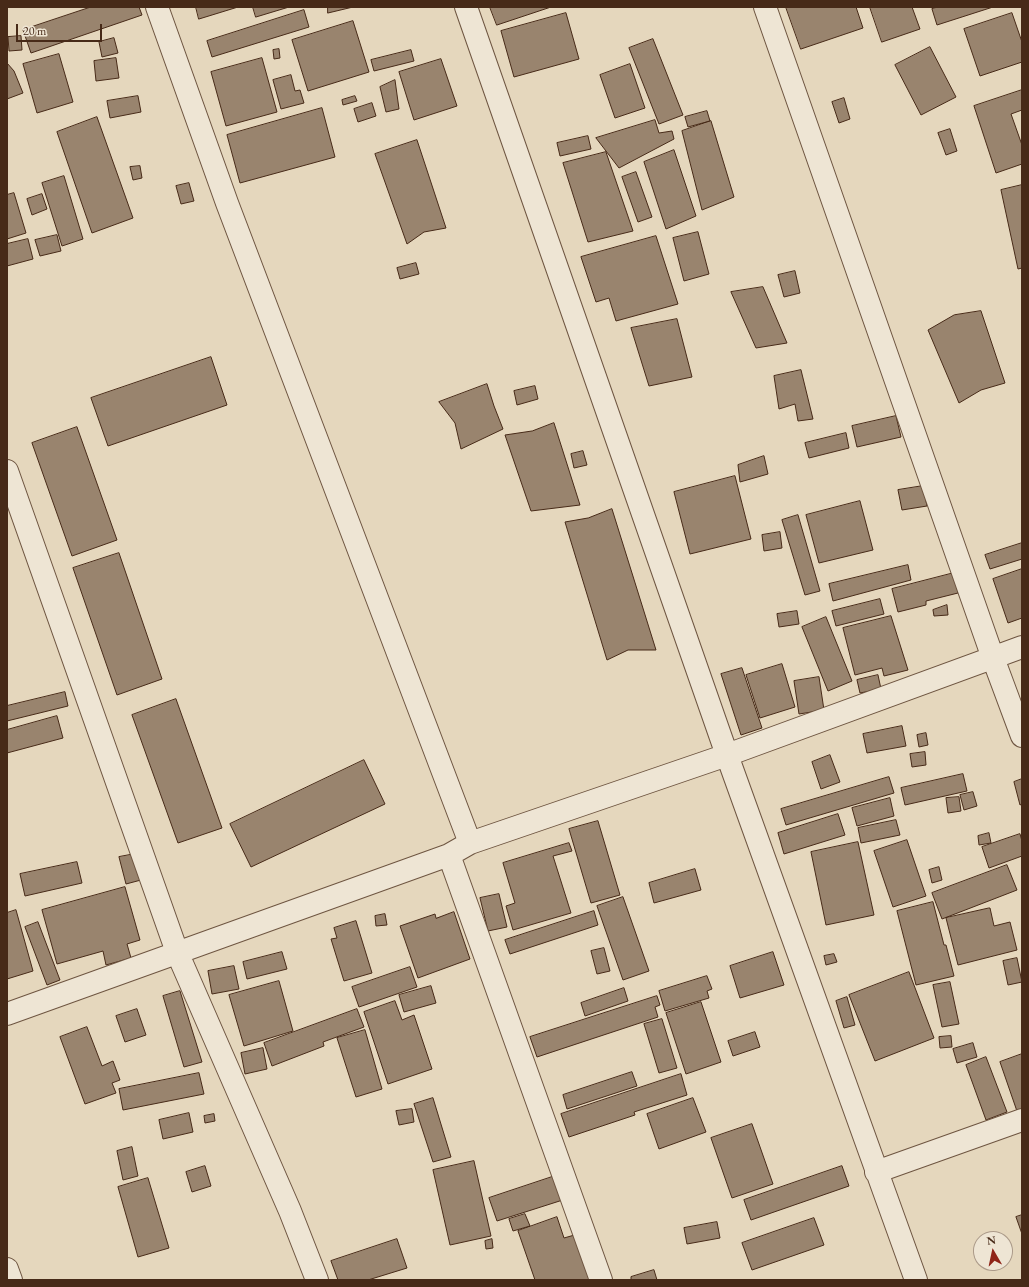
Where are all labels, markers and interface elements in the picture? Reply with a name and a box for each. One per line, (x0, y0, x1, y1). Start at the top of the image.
scale bar (18, 16, 104, 42)
text: 20 m (23, 23, 46, 39)
north arrow (973, 1231, 1013, 1271)
text: N (986, 1233, 997, 1248)

